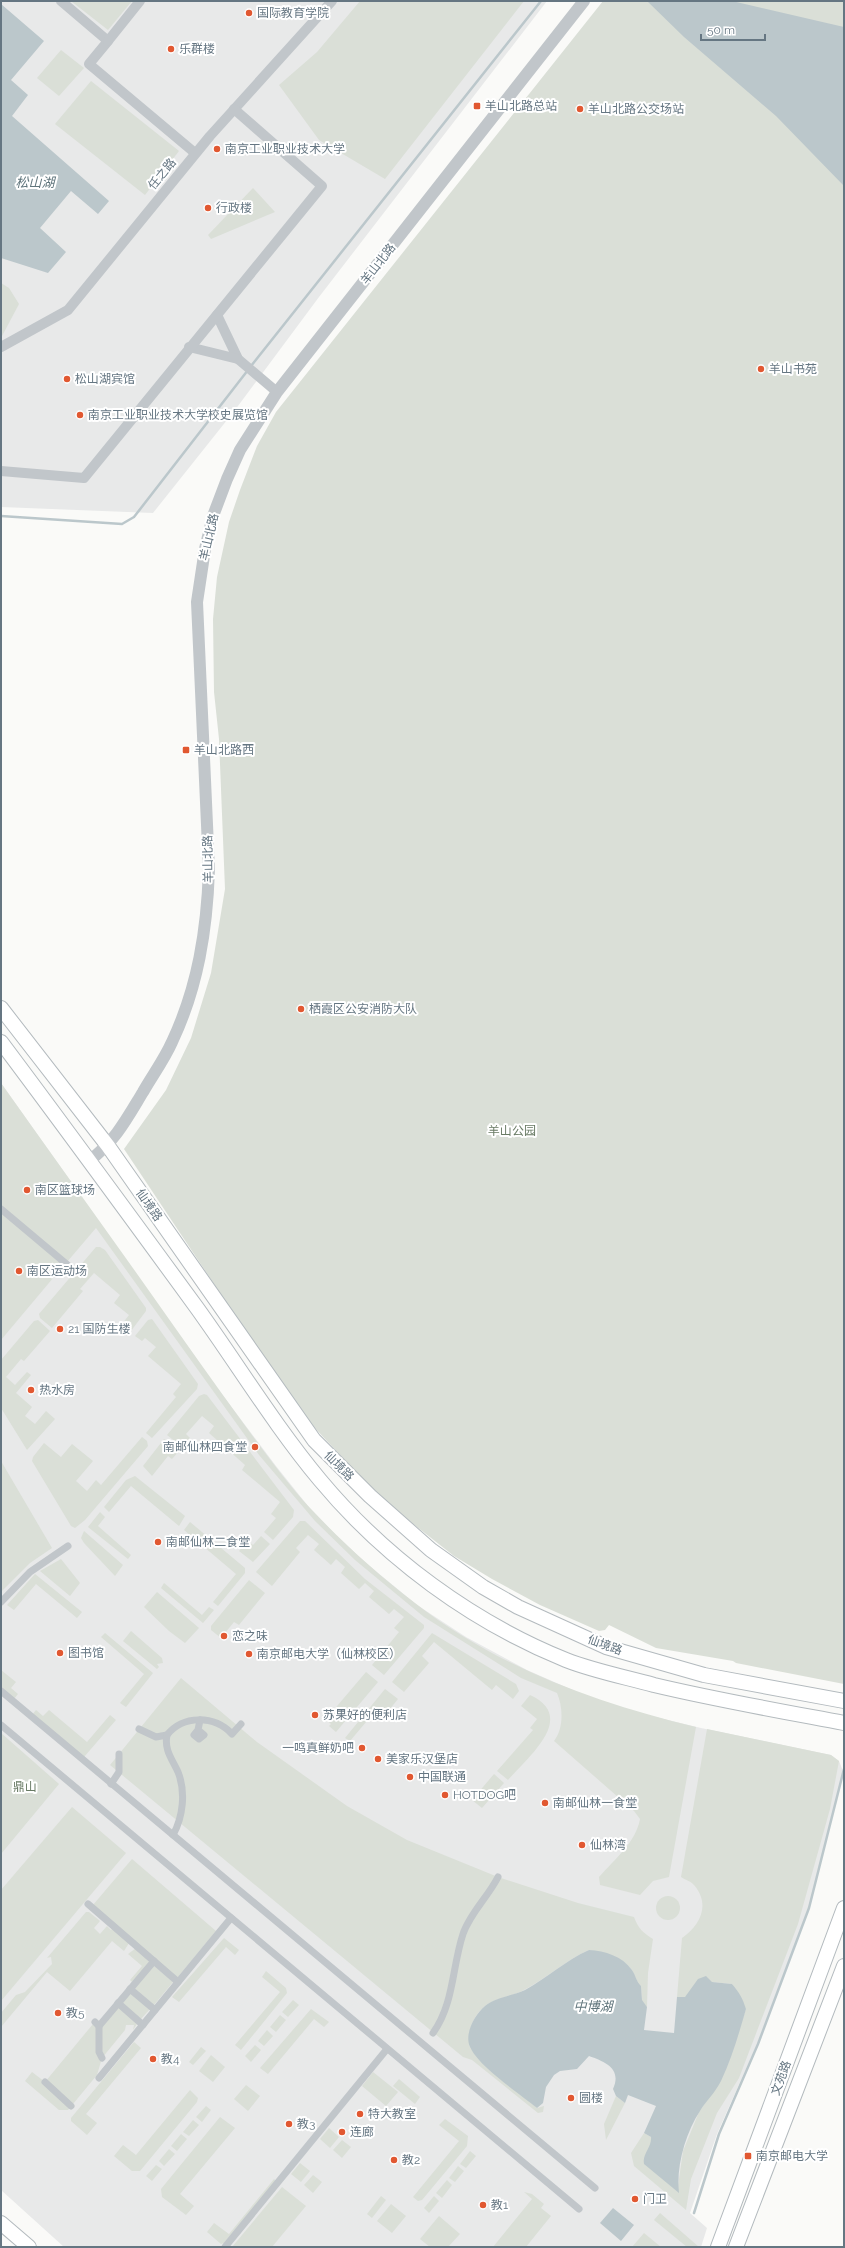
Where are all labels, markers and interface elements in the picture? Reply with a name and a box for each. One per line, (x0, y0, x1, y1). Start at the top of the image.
place label: 国际教育学院 (257, 6, 329, 20)
marker: 国际教育学院 (244, 8, 254, 18)
scale bar (701, 16, 765, 42)
text: 50 m (707, 23, 735, 37)
place label: 乐群楼 (179, 42, 215, 56)
marker: 乐群楼 (166, 44, 176, 54)
place label: 羊山北路总站 (485, 99, 557, 113)
marker: 羊山北路总站 (472, 101, 482, 111)
place label: 羊山北路公交场站 (588, 102, 684, 116)
marker: 羊山北路公交场站 (575, 104, 585, 114)
place label: 南京工业职业技术大学 (225, 142, 345, 156)
marker: 南京工业职业技术大学 (212, 144, 222, 154)
street label: 任之路 (145, 156, 179, 192)
water label: 松山湖 (15, 175, 56, 190)
place label: 行政楼 (216, 201, 252, 215)
marker: 行政楼 (203, 203, 213, 213)
street label: 羊山北路 (358, 241, 398, 287)
place label: 羊山书苑 (769, 362, 817, 376)
marker: 羊山书苑 (756, 364, 766, 374)
place label: 松山湖宾馆 (75, 372, 135, 386)
marker: 松山湖宾馆 (62, 374, 72, 384)
place label: 南京工业职业技术大学校史展览馆 (88, 408, 268, 422)
marker: 南京工业职业技术大学校史展览馆 (75, 410, 85, 420)
street label: 羊山北路 (197, 512, 221, 562)
place label: 羊山北路西 (194, 743, 254, 757)
marker: 羊山北路西 (181, 745, 191, 755)
street label: 羊山北路 (201, 835, 215, 883)
place label: 栖霞区公安消防大队 (309, 1002, 417, 1016)
marker: 栖霞区公安消防大队 (296, 1004, 306, 1014)
park label: 羊山公园 (488, 1124, 536, 1138)
place label: 南区篮球场 (35, 1183, 95, 1197)
marker: 南区篮球场 (22, 1185, 32, 1195)
street label: 仙境路 (133, 1186, 165, 1224)
place label: 南区运动场 (27, 1264, 87, 1278)
marker: 南区运动场 (14, 1266, 24, 1276)
place label: 21 国防生楼 (68, 1322, 130, 1336)
marker: 21 国防生楼 (55, 1324, 65, 1334)
place label: 热水房 (39, 1383, 75, 1397)
marker: 热水房 (26, 1385, 36, 1395)
place label: 南邮仙林四食堂 (163, 1440, 247, 1454)
marker: 南邮仙林四食堂 (250, 1442, 260, 1452)
street label: 仙境路 (321, 1448, 357, 1484)
place label: 南邮仙林二食堂 (166, 1535, 250, 1549)
marker: 南邮仙林二食堂 (153, 1537, 163, 1547)
place label: 恋之味 (232, 1629, 268, 1643)
marker: 恋之味 (219, 1631, 229, 1641)
street label: 仙境路 (586, 1632, 624, 1658)
place label: 图书馆 (68, 1646, 104, 1660)
place label: 南京邮电大学（仙林校区） (257, 1647, 401, 1661)
marker: 图书馆 (55, 1648, 65, 1658)
marker: 南京邮电大学（仙林校区） (244, 1649, 254, 1659)
place label: 苏果好的便利店 (323, 1708, 407, 1722)
marker: 苏果好的便利店 (310, 1710, 320, 1720)
place label: 一鸣真鲜奶吧 (282, 1741, 354, 1755)
marker: 一鸣真鲜奶吧 (357, 1743, 367, 1753)
place label: 美家乐汉堡店 (386, 1752, 458, 1766)
marker: 美家乐汉堡店 (373, 1754, 383, 1764)
place label: 中国联通 (418, 1770, 466, 1784)
marker: 中国联通 (405, 1772, 415, 1782)
park label: 鼎山 (13, 1780, 37, 1794)
place label: HOTDOG吧 (453, 1788, 516, 1802)
marker: HOTDOG吧 (440, 1790, 450, 1800)
place label: 南邮仙林一食堂 (553, 1796, 637, 1810)
marker: 南邮仙林一食堂 (540, 1798, 550, 1808)
place label: 仙林湾 (590, 1838, 626, 1852)
marker: 仙林湾 (577, 1840, 587, 1850)
water label: 中博湖 (573, 1999, 614, 2014)
place label: 教5 (66, 2006, 85, 2020)
marker: 教5 (53, 2008, 63, 2018)
place label: 教4 (161, 2052, 180, 2066)
marker: 教4 (148, 2054, 158, 2064)
street label: 文苑路 (768, 2059, 794, 2097)
place label: 圆楼 (579, 2091, 603, 2105)
marker: 圆楼 (566, 2093, 576, 2103)
place label: 特大教室 (368, 2107, 416, 2121)
marker: 特大教室 (355, 2109, 365, 2119)
place label: 教3 (297, 2117, 315, 2131)
marker: 教3 (284, 2119, 294, 2129)
place label: 连廊 (350, 2125, 374, 2139)
marker: 连廊 (337, 2127, 347, 2137)
place label: 南京邮电大学 (756, 2149, 828, 2163)
marker: 南京邮电大学 (743, 2151, 753, 2161)
place label: 教2 (402, 2153, 420, 2167)
marker: 教2 (389, 2155, 399, 2165)
place label: 门卫 (643, 2192, 667, 2206)
marker: 门卫 (630, 2194, 640, 2204)
place label: 教1 (491, 2198, 508, 2212)
marker: 教1 (478, 2200, 488, 2210)

